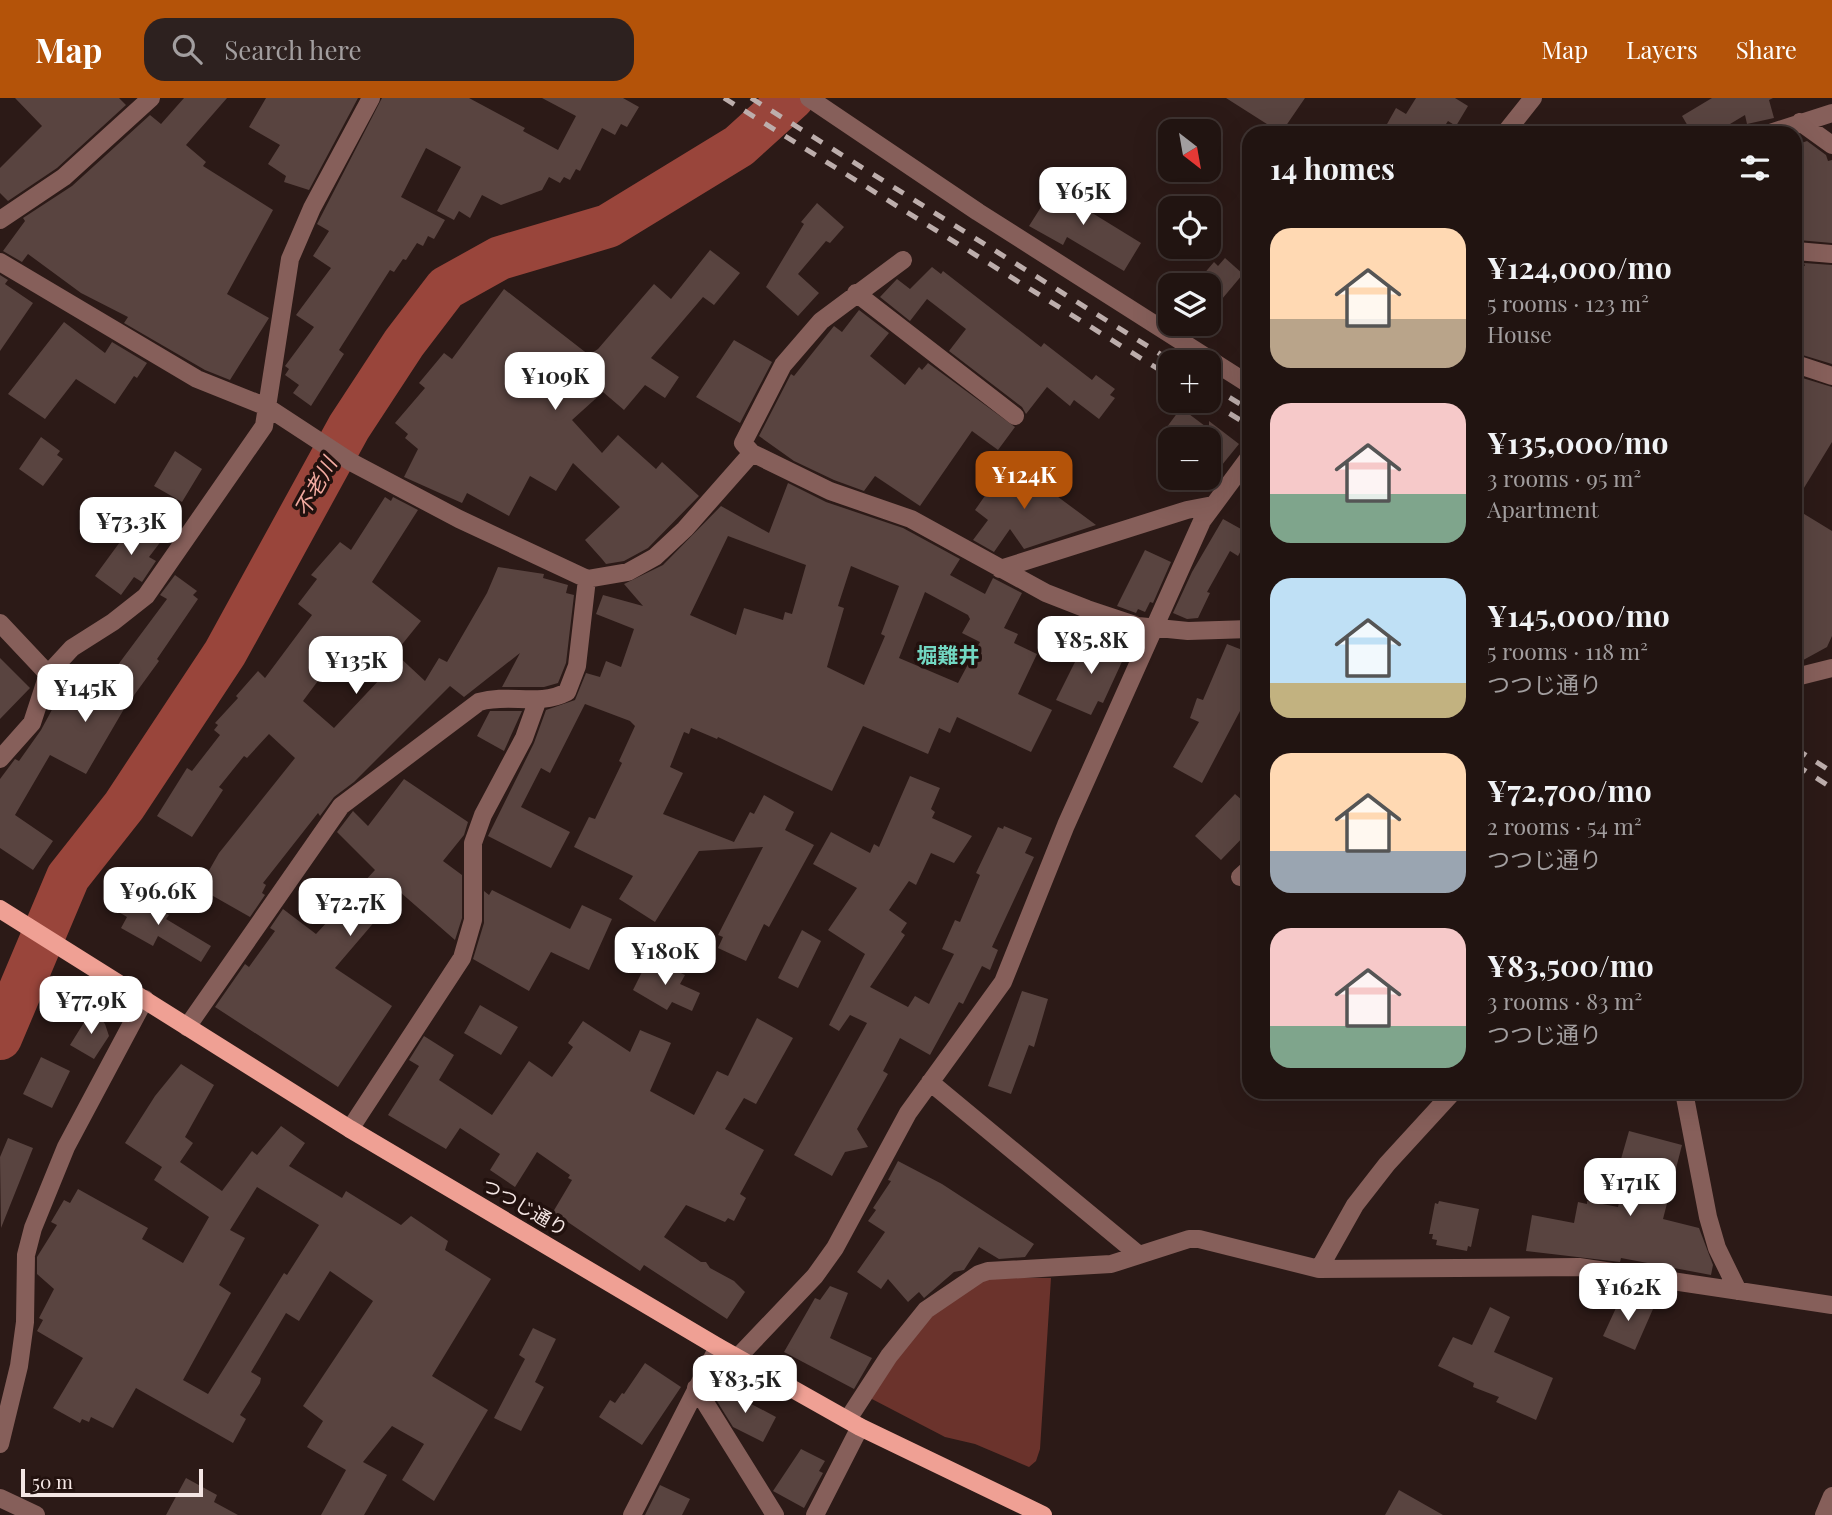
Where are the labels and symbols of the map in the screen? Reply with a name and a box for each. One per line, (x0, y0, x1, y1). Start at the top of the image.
north arrow (1158, 119, 1222, 182)
pin: ¥65K (1042, 167, 1124, 227)
pin: ¥109K (506, 352, 604, 412)
water label: 不老川 (287, 450, 343, 520)
pin: ¥124K (975, 452, 1073, 511)
pin: ¥73.3K (74, 498, 188, 557)
pin: ¥85.8K (1034, 616, 1148, 676)
pin: ¥135K (307, 636, 405, 696)
district label: 堀難井 (917, 640, 980, 668)
pin: ¥145K (36, 664, 134, 724)
pin: ¥96.6K (101, 868, 215, 927)
pin: ¥72.7K (293, 878, 407, 938)
pin: ¥180K (616, 928, 714, 987)
pin: ¥77.9K (34, 976, 148, 1036)
pin: ¥171K (1581, 1158, 1679, 1218)
street label: つつじ通り (478, 1171, 573, 1241)
pin: ¥162K (1579, 1264, 1677, 1323)
pin: ¥83.5K (688, 1356, 802, 1415)
scale bar (21, 1466, 203, 1498)

